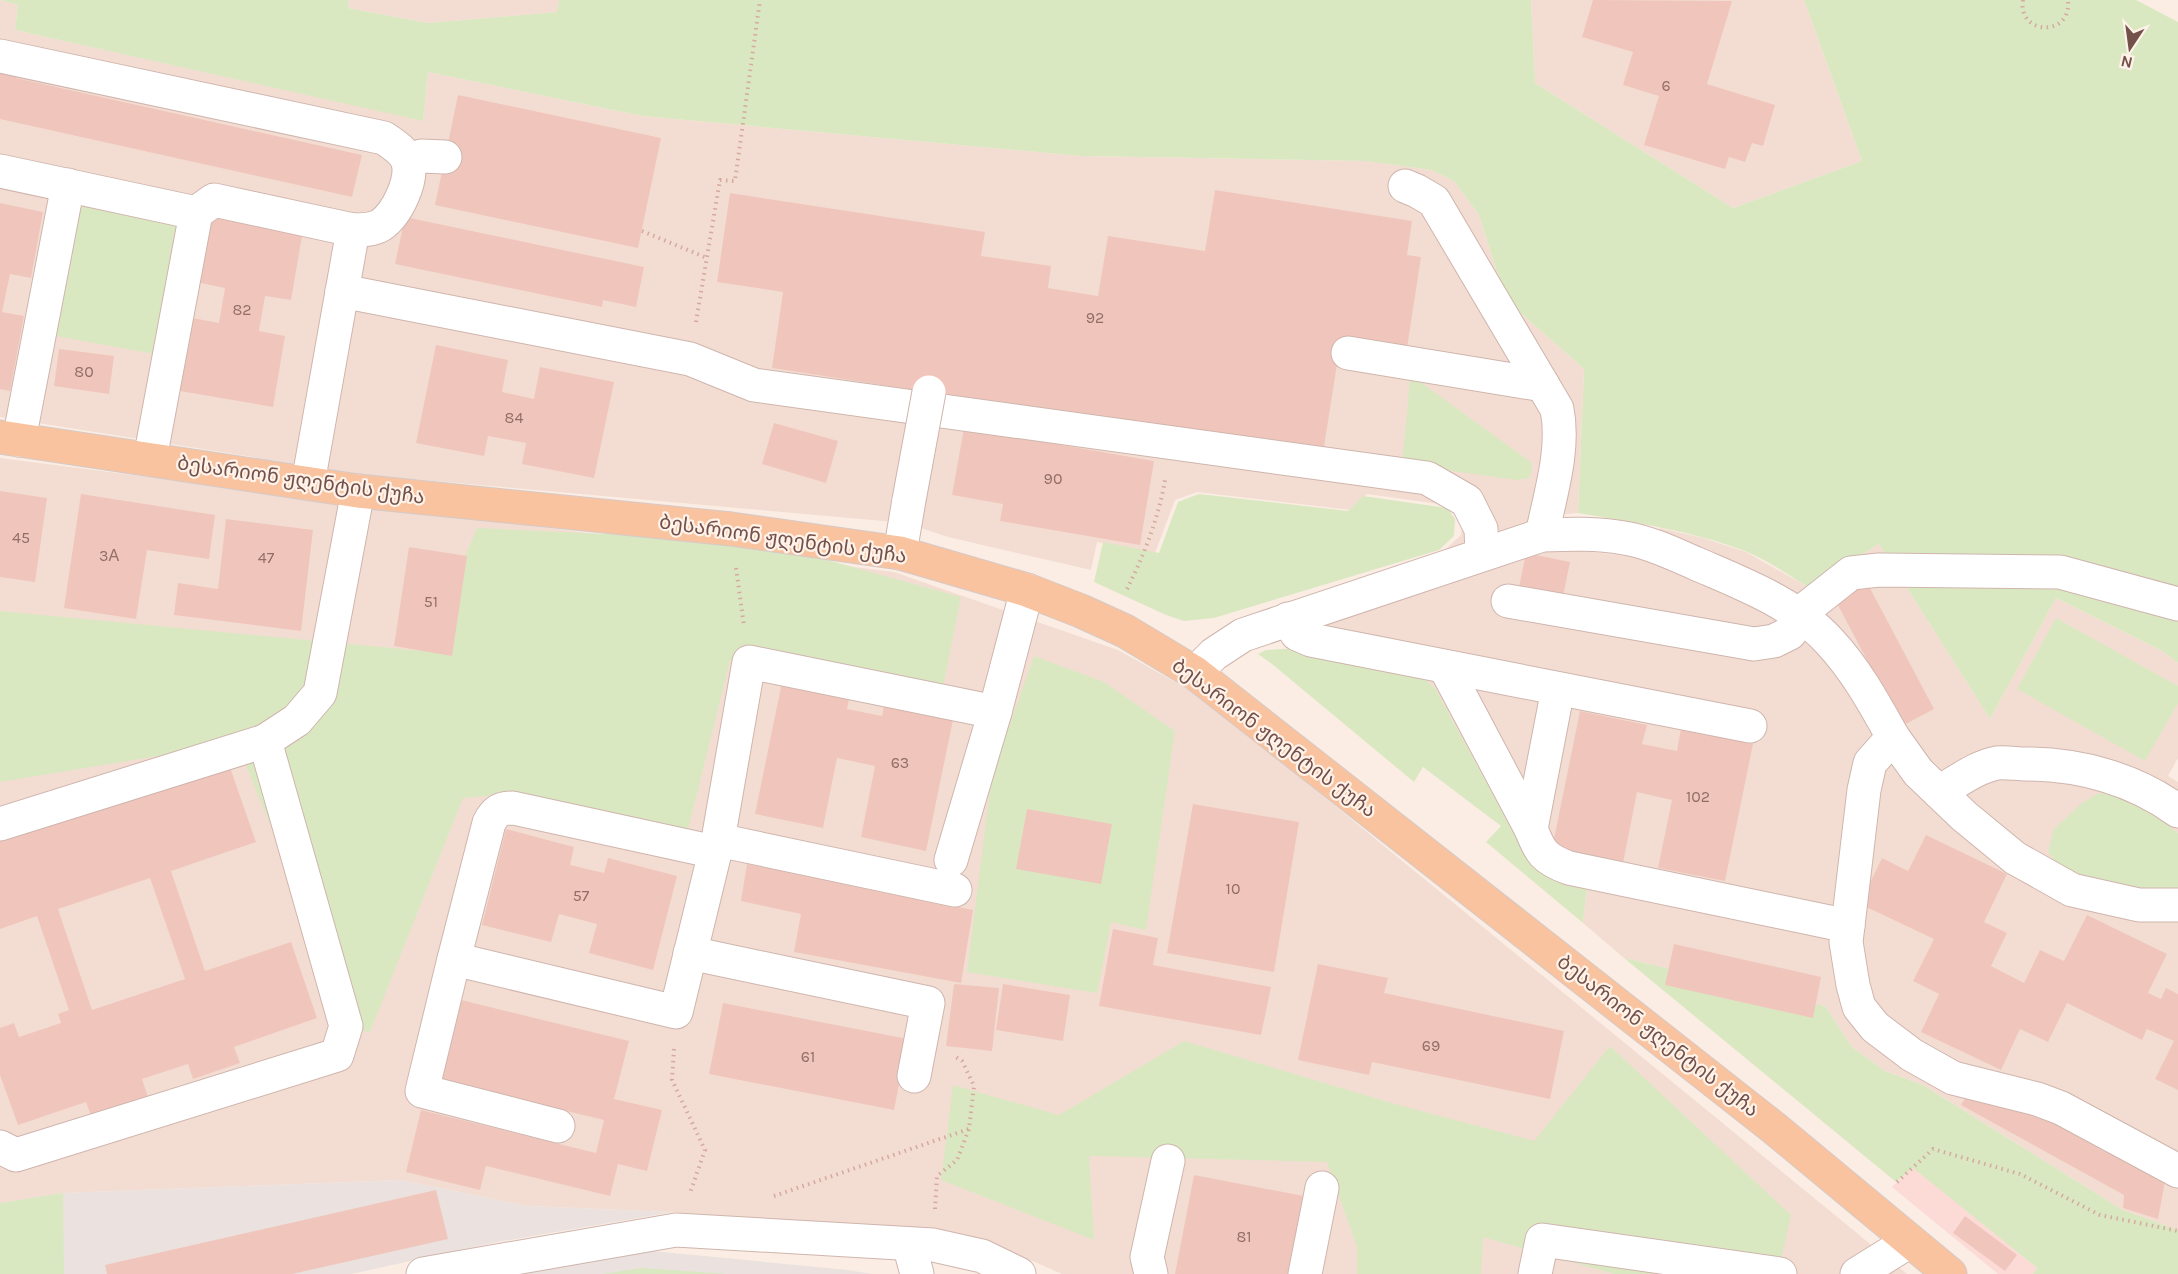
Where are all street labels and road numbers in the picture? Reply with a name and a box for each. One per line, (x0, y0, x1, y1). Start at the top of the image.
street label: ბესარიონ ჟღენტის ქუჩა (176, 451, 426, 510)
street label: ბესარიონ ჟღენტის ქუჩა (658, 510, 908, 569)
street label: ბესარიონ ჟღენტის ქუჩა (1167, 654, 1381, 823)
street label: ბესარიონ ჟღენტის ქუჩა (1552, 950, 1763, 1123)

